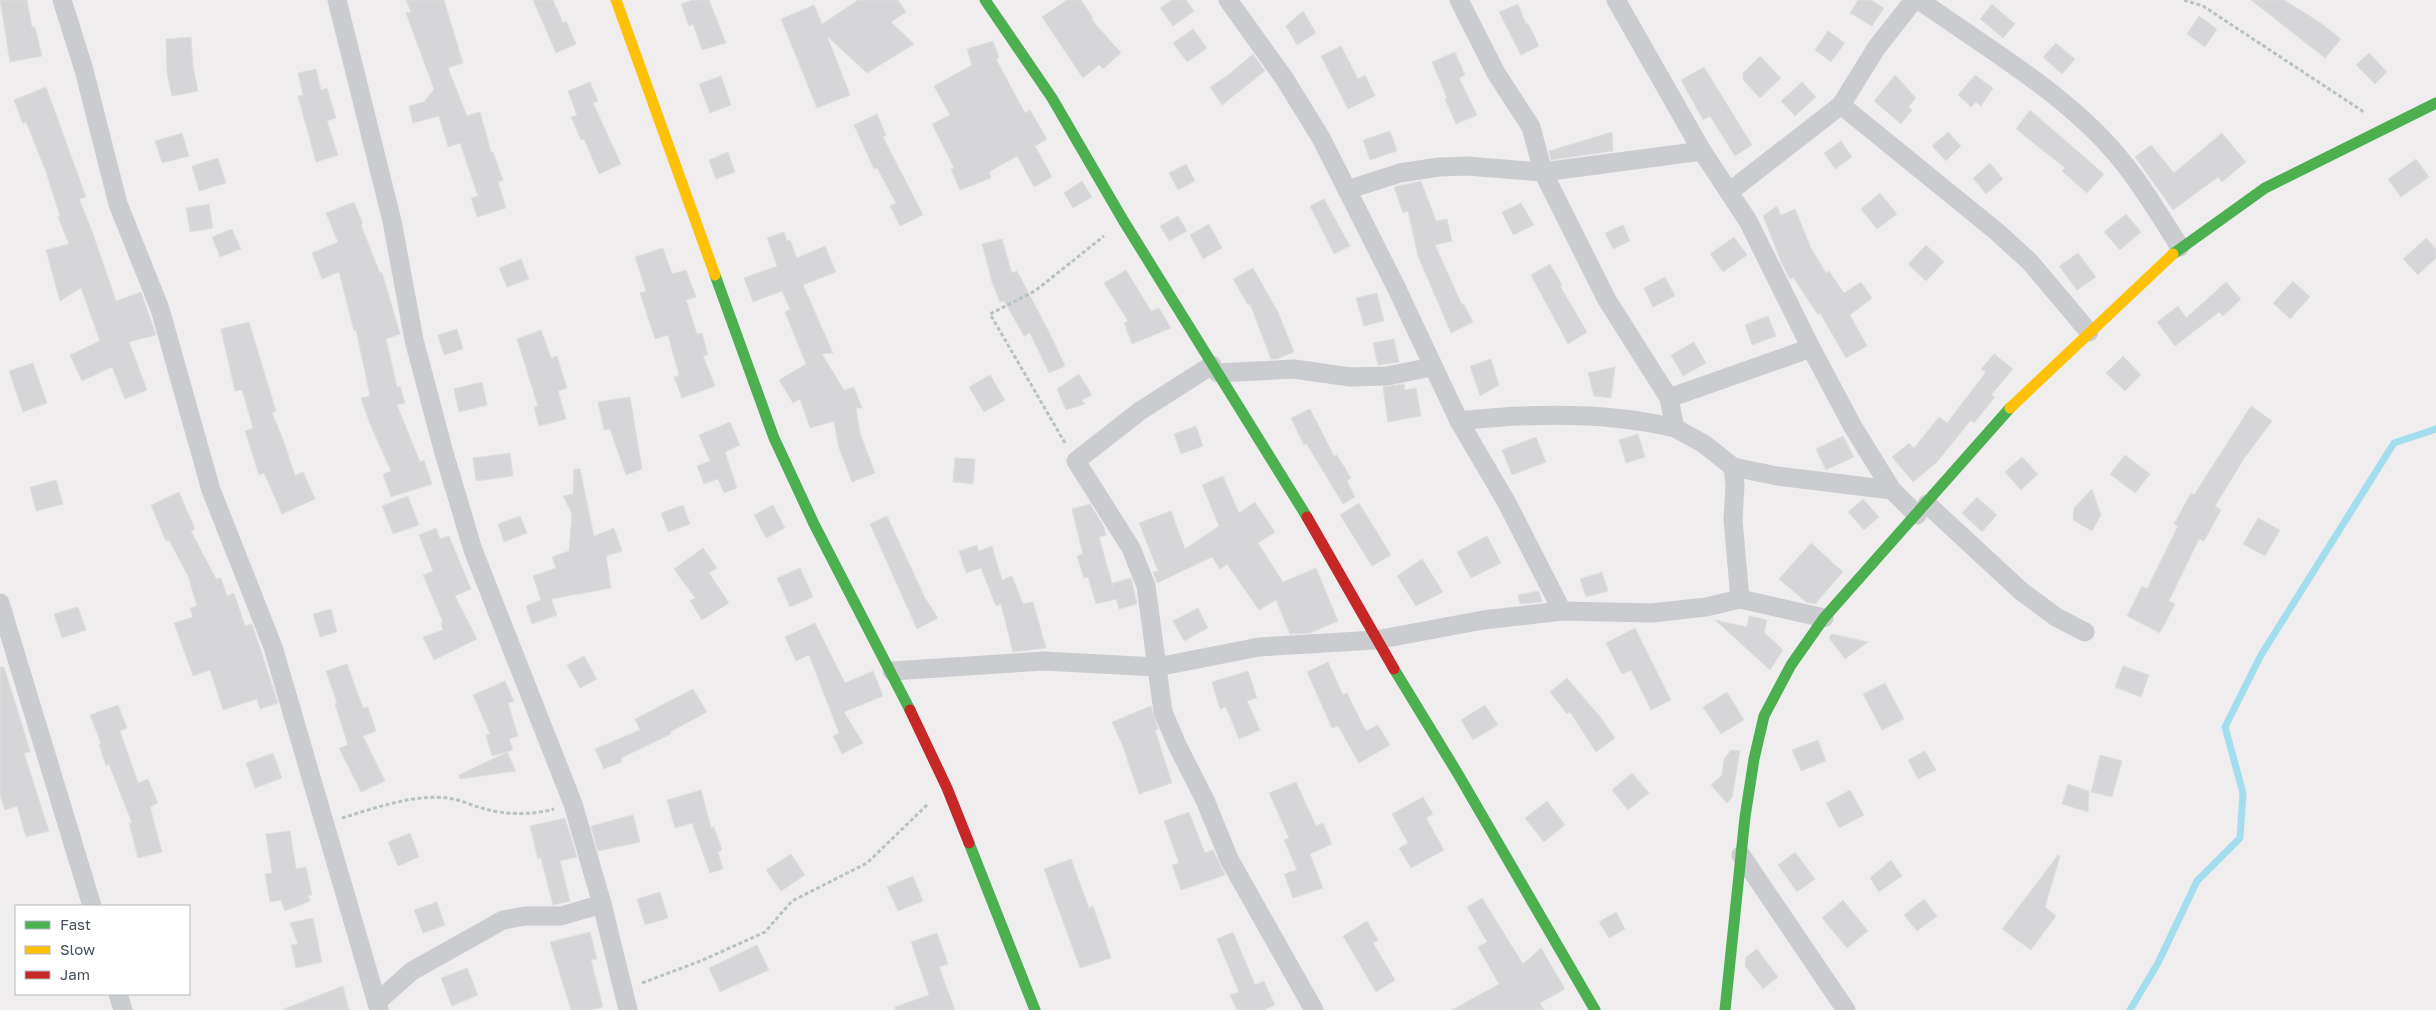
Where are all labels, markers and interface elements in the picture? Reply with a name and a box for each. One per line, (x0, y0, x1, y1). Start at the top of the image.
legend (15, 905, 190, 995)
text: Fast (60, 915, 91, 933)
text: Slow (60, 940, 95, 958)
text: Jam (60, 965, 90, 983)

